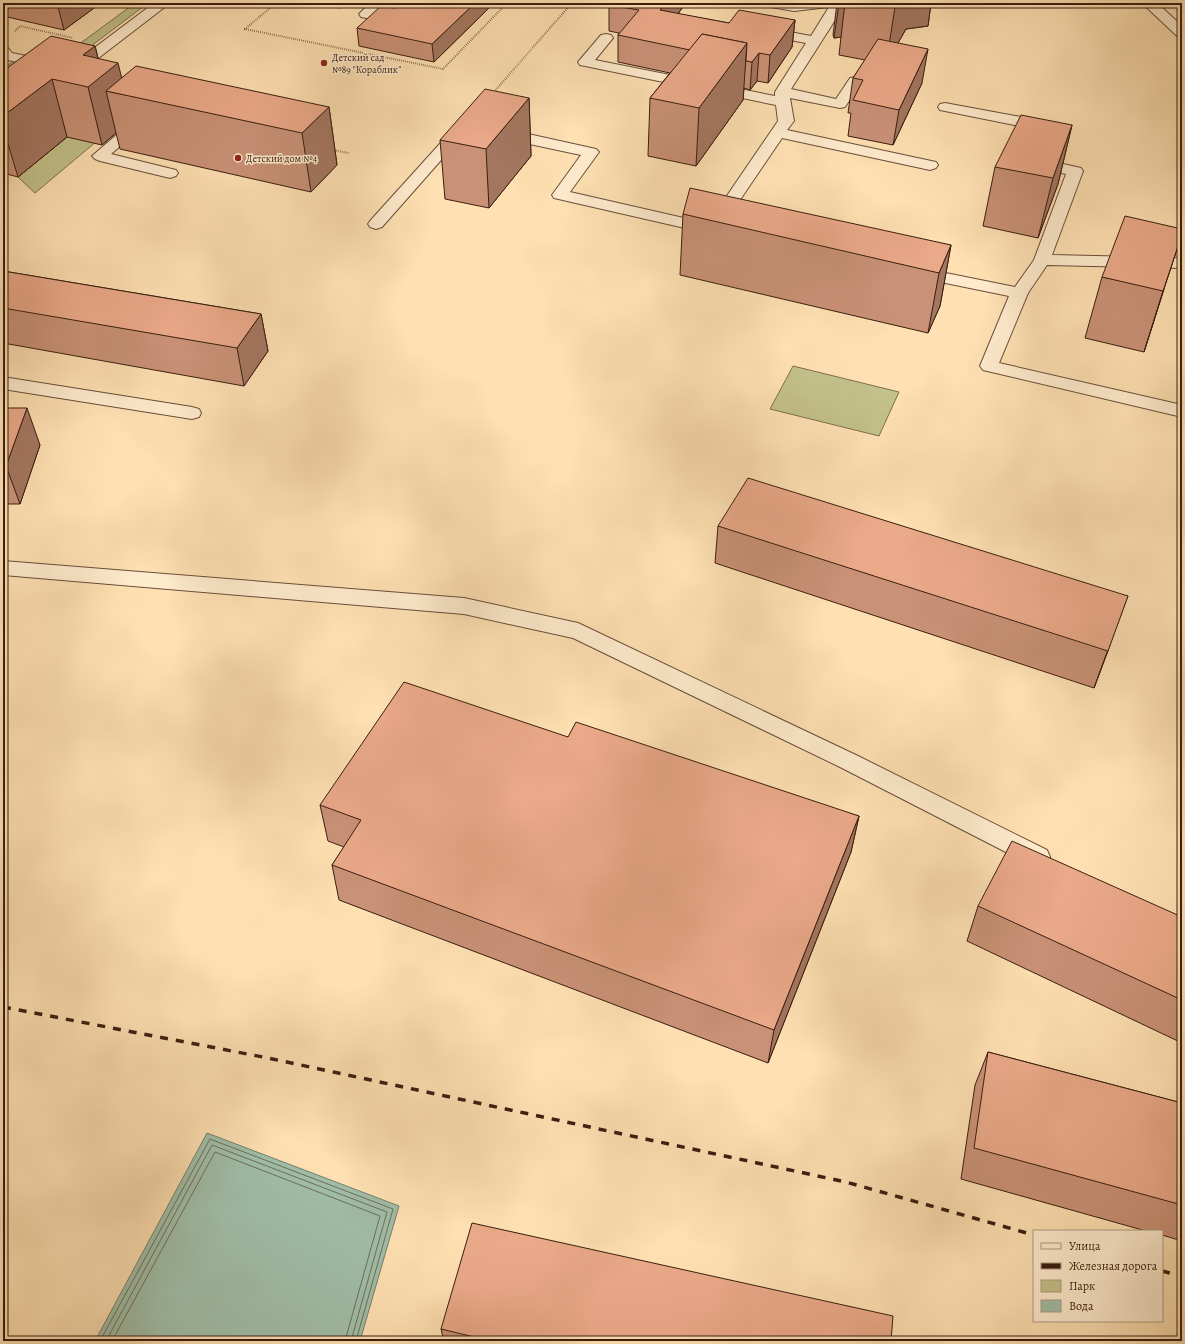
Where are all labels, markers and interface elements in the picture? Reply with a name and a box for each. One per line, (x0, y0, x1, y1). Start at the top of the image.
place label: Детский сад №89 "Кораблик" (332, 51, 401, 77)
marker: Детский сад №89 "Кораблик" (319, 58, 329, 68)
place label: Детский дом №4 (246, 152, 318, 165)
marker: Детский дом №4 (233, 153, 243, 163)
legend (1033, 1230, 1163, 1322)
text: Улица (1069, 1238, 1101, 1254)
text: Железная дорога (1069, 1258, 1158, 1274)
text: Парк (1069, 1278, 1095, 1294)
text: Вода (1069, 1298, 1094, 1314)

